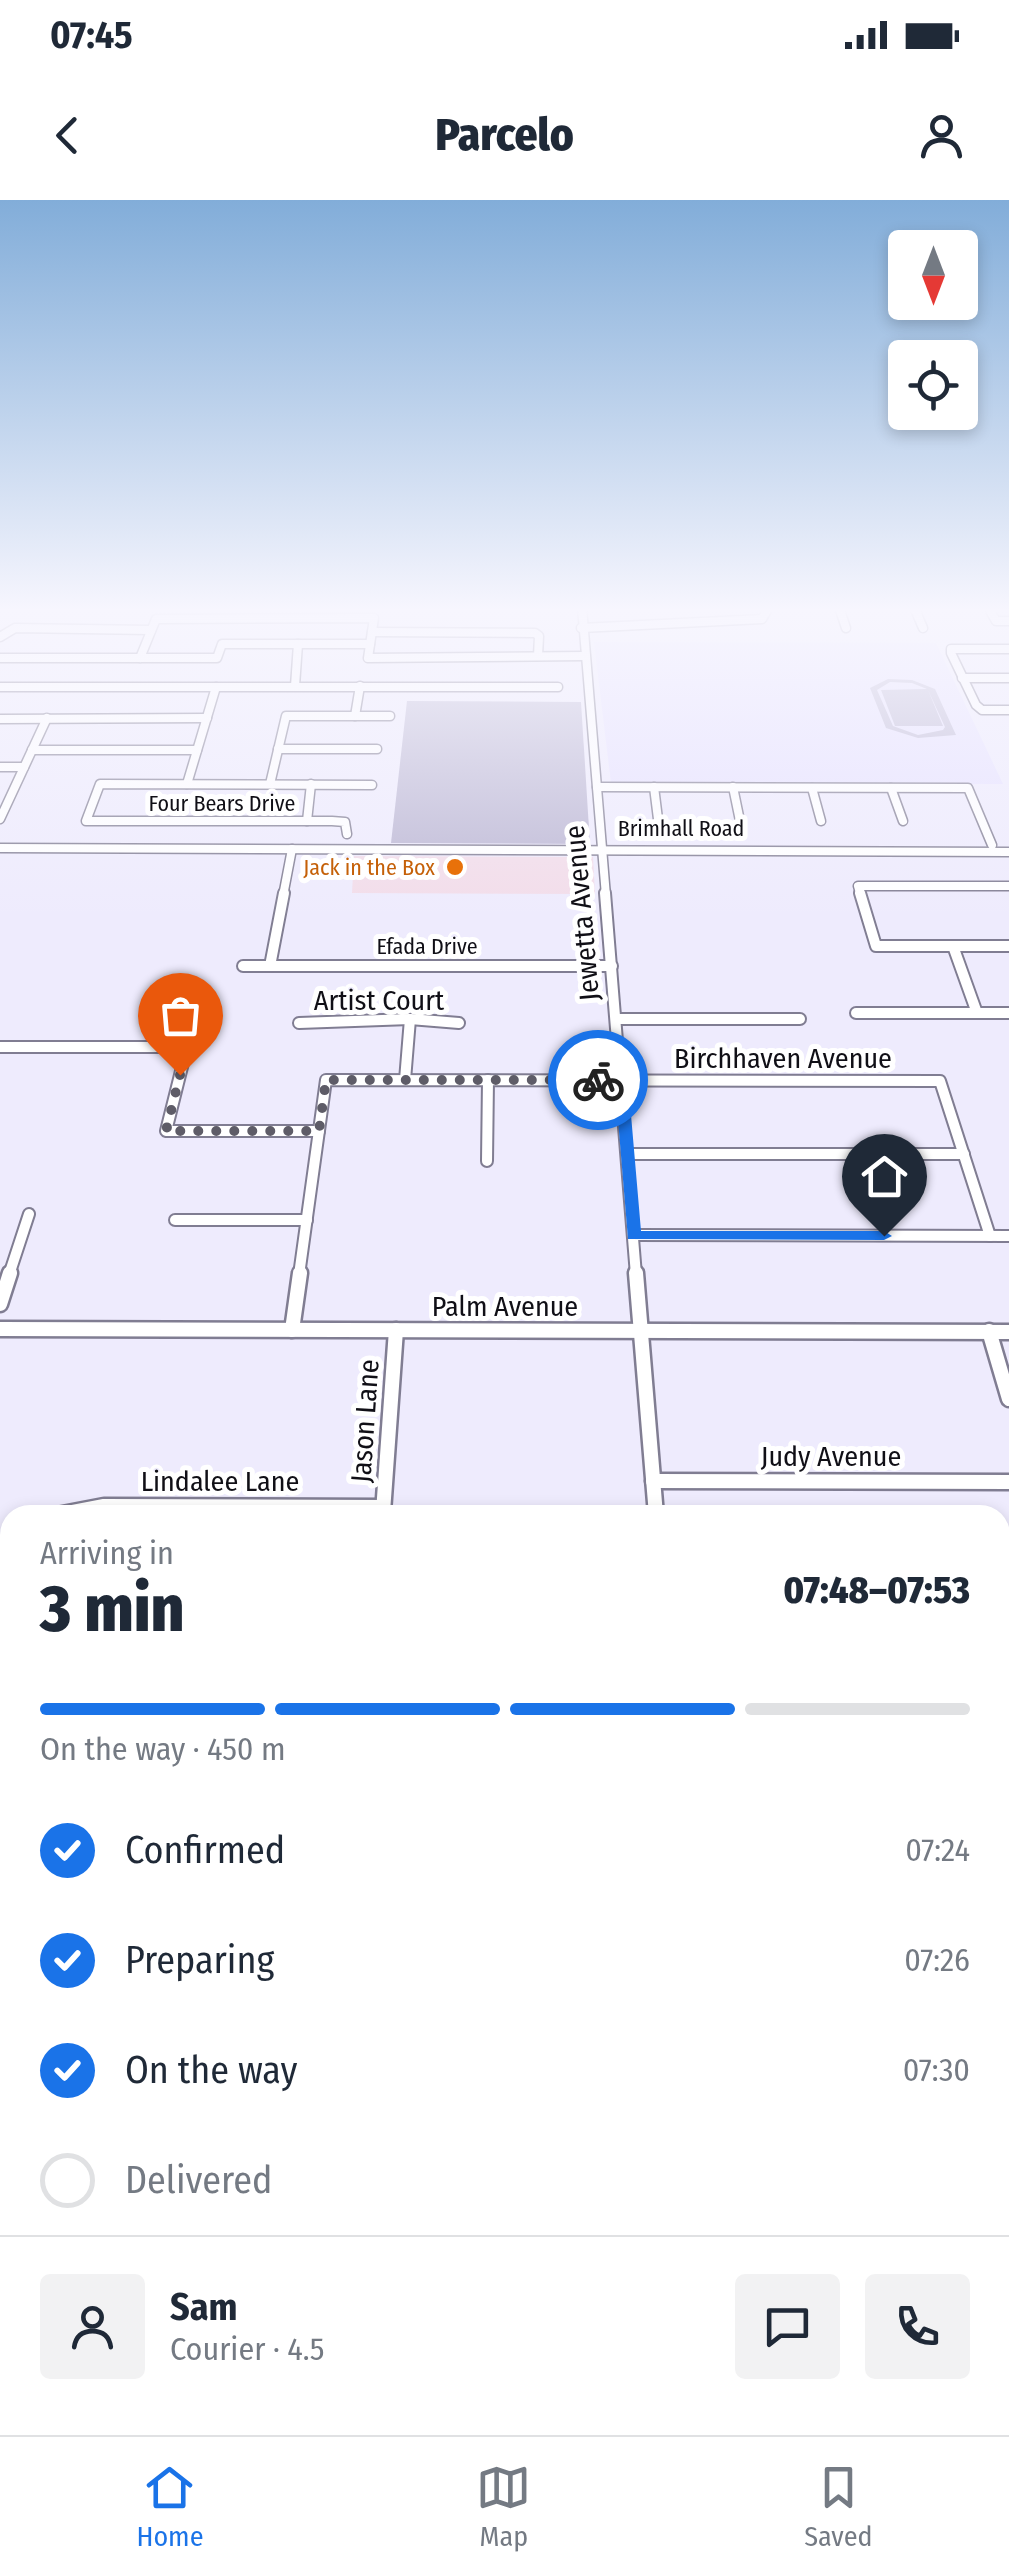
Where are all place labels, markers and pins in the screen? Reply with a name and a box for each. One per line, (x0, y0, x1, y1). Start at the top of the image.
place label: Jack in the Box (303, 854, 435, 881)
marker: Jack in the Box (444, 856, 466, 878)
pin (138, 973, 223, 1076)
pin (842, 1134, 927, 1237)

